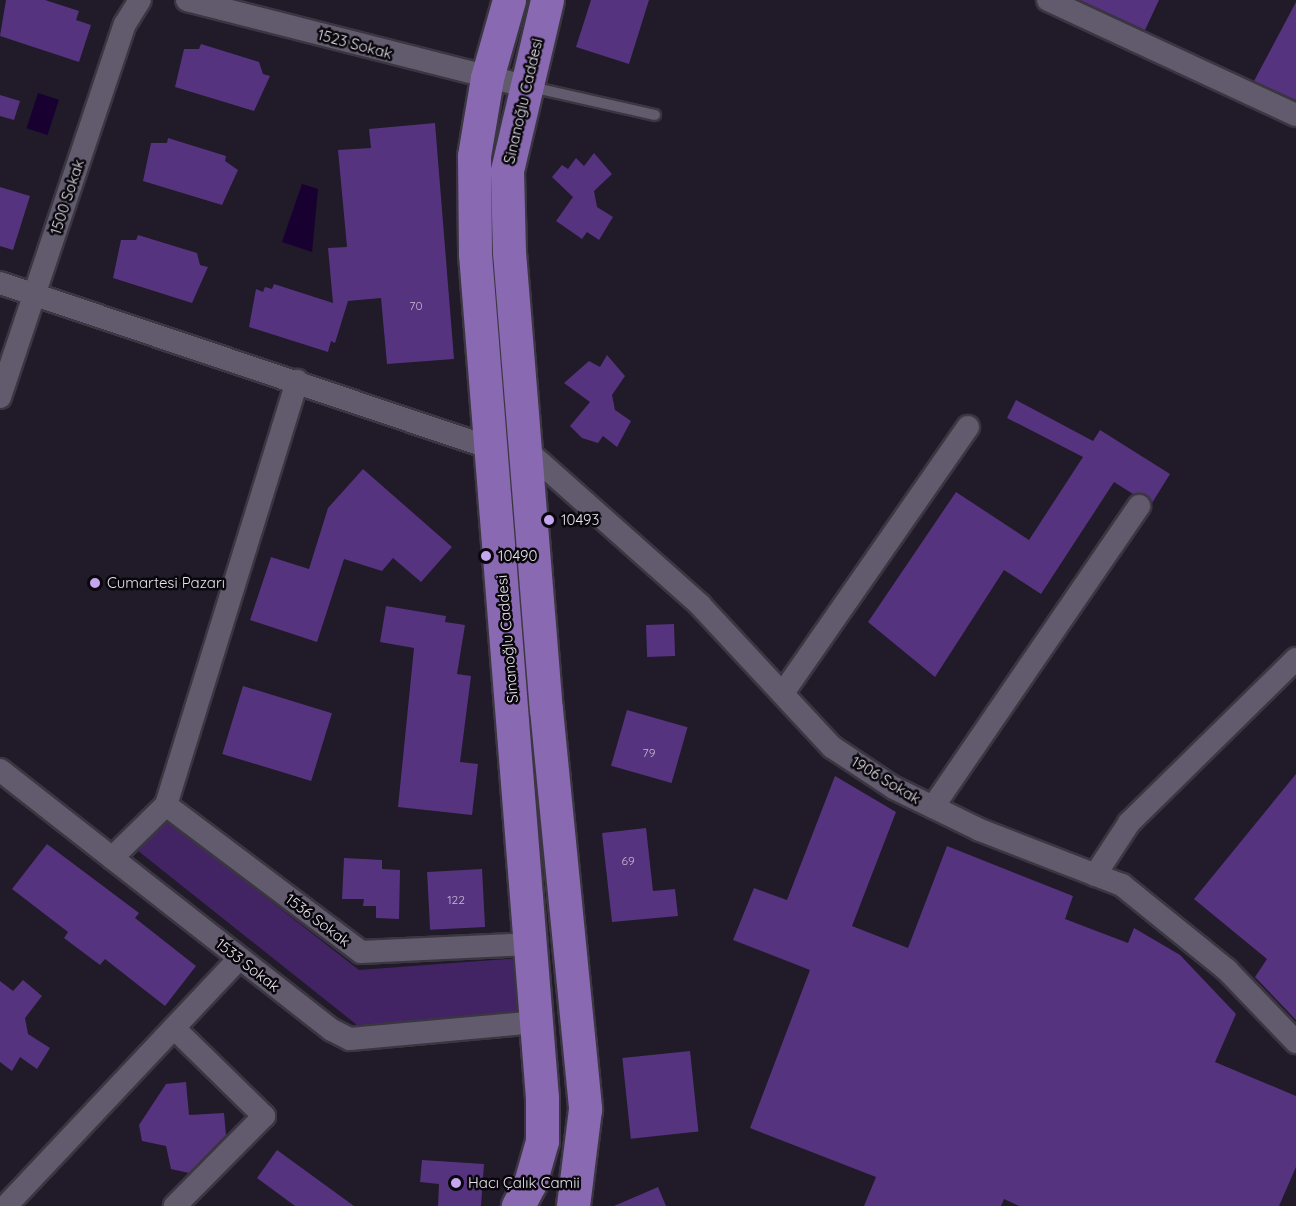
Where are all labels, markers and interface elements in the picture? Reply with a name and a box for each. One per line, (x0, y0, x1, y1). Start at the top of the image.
street label: 1523 Sokak (316, 25, 394, 63)
street label: Si̇nanoğlu Caddesi (500, 36, 546, 166)
street label: 1500 Sokak (46, 157, 88, 237)
house number: 70 (409, 299, 423, 313)
place label: 10493 (561, 511, 599, 529)
marker: 10493 (542, 513, 556, 527)
place label: 10490 (498, 547, 537, 565)
marker: 10490 (479, 549, 493, 563)
place label: Cumartesi Pazarı (107, 574, 225, 592)
street label: Si̇nanoğlu Caddesi (492, 574, 522, 704)
marker: Cumartesi Pazarı (88, 576, 102, 590)
house number: 79 (643, 746, 655, 760)
street label: 1906 Sokak (848, 752, 924, 808)
house number: 69 (621, 854, 635, 868)
street label: 1536 Sokak (282, 890, 354, 950)
house number: 122 (447, 893, 465, 907)
street label: 1533 Sokak (212, 934, 284, 996)
place label: Hacı Çalık Camii (468, 1174, 580, 1192)
marker: Hacı Çalık Camii (449, 1176, 463, 1190)

